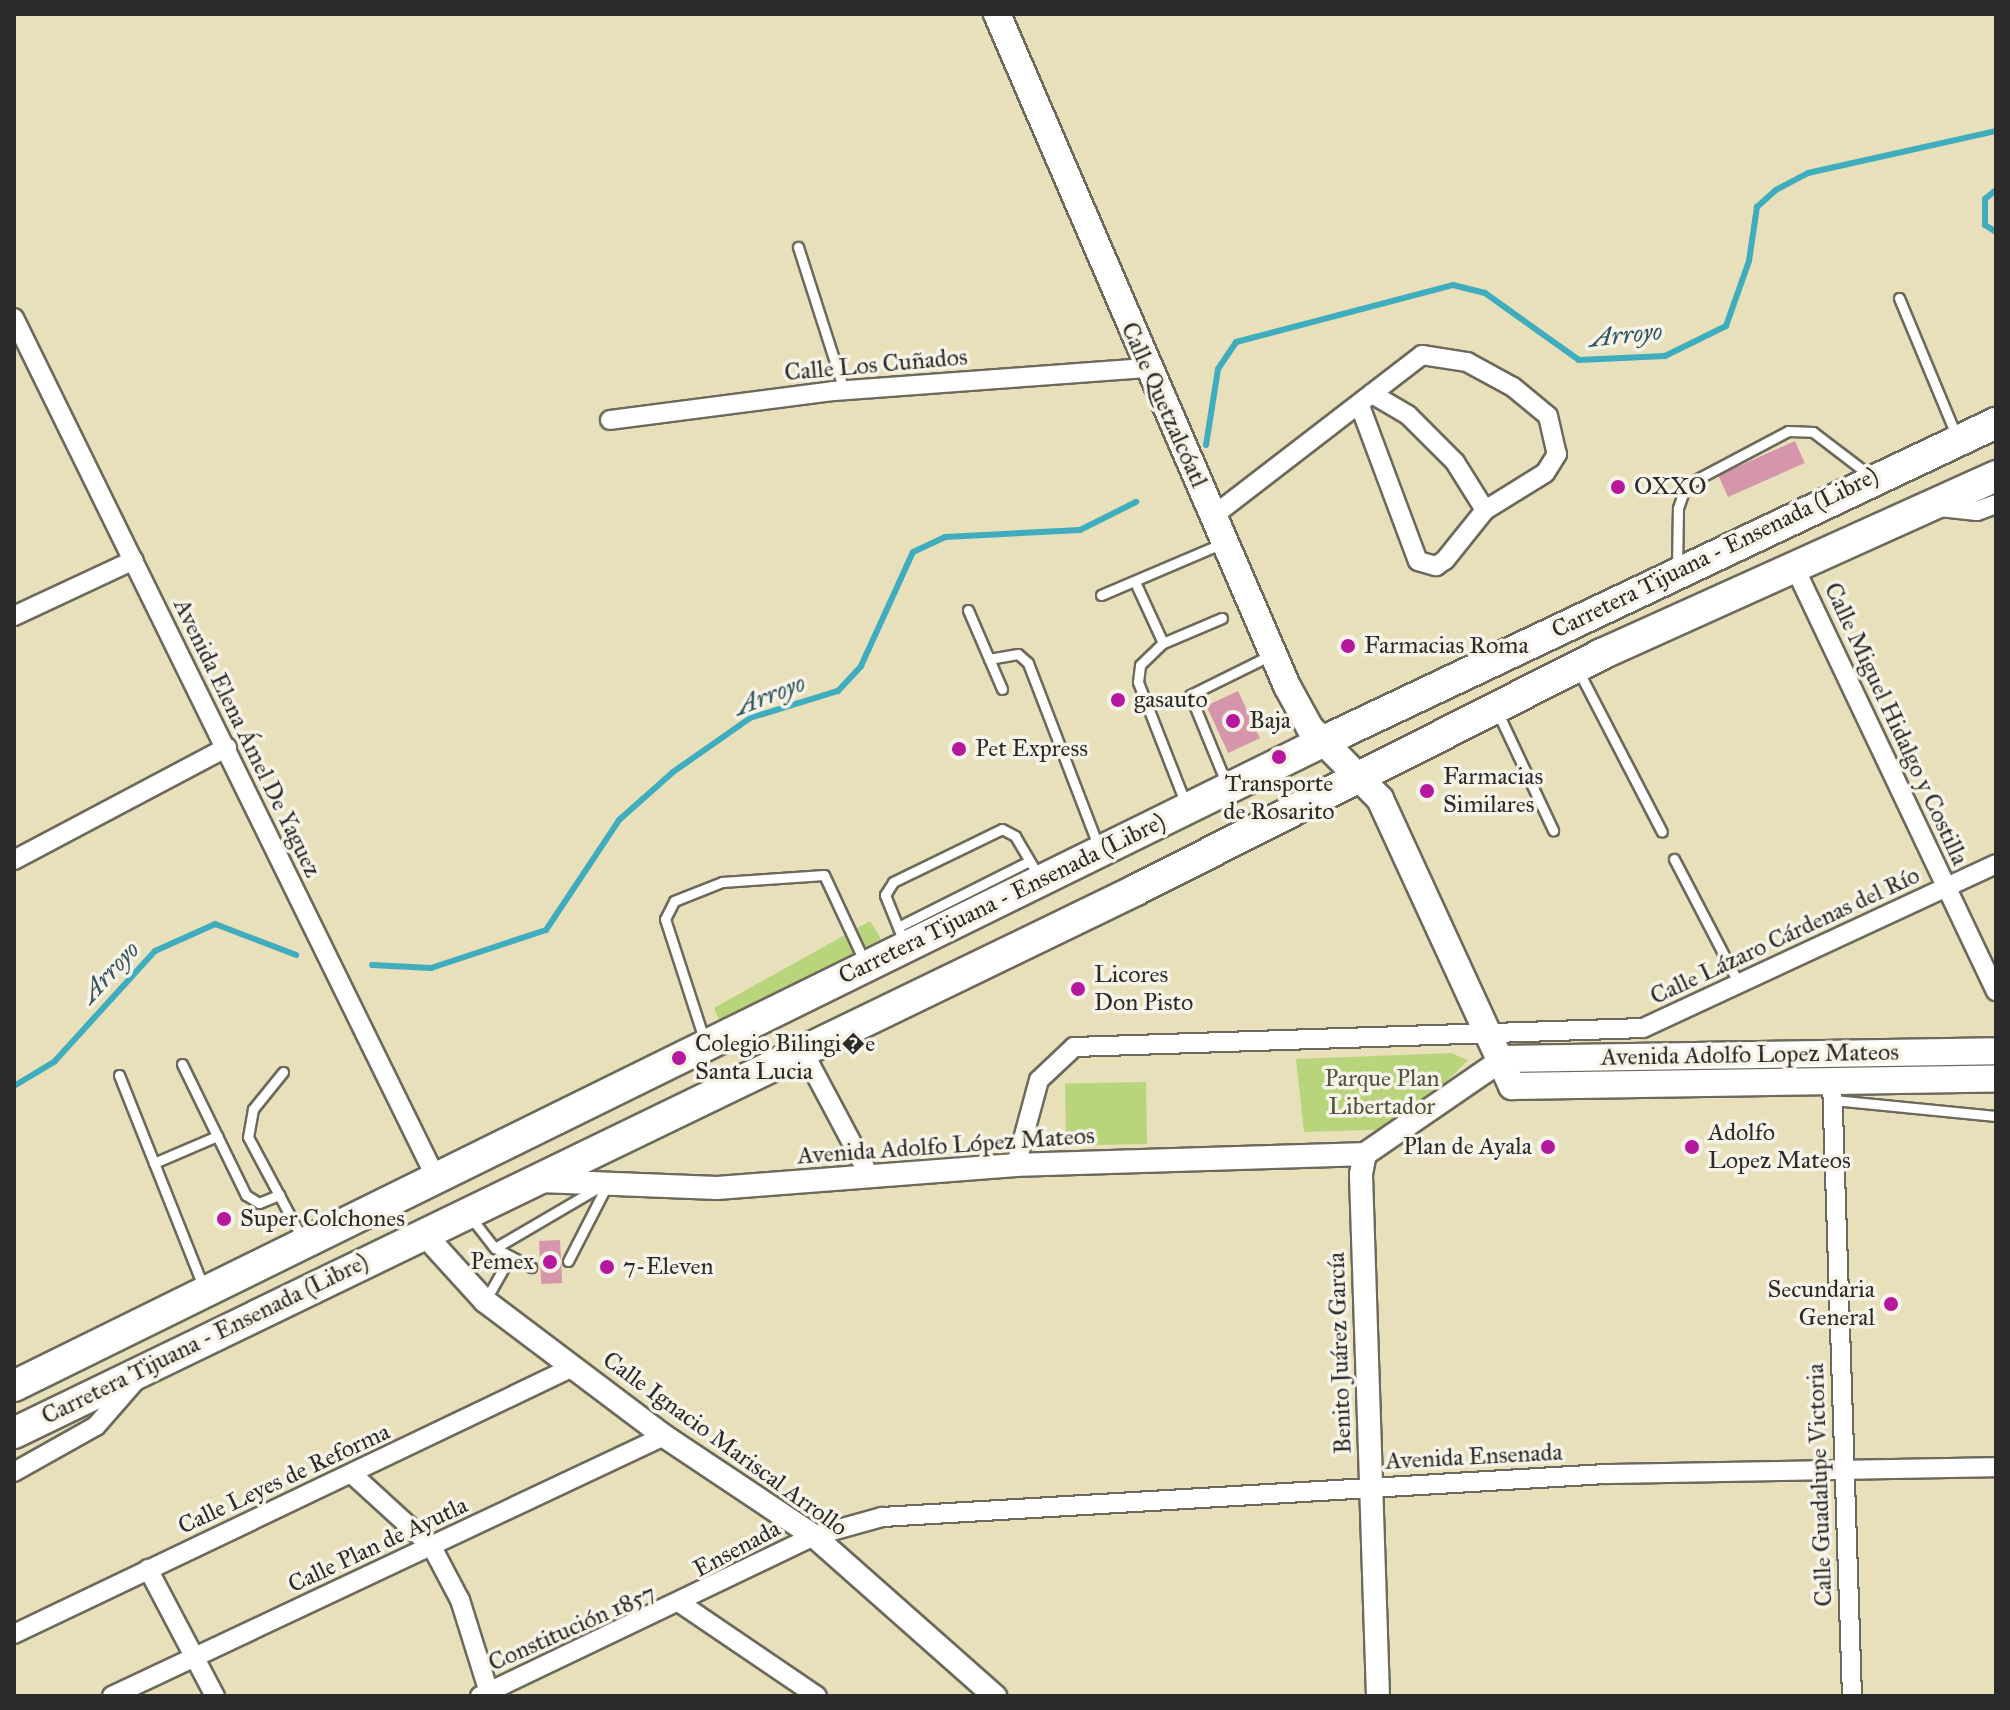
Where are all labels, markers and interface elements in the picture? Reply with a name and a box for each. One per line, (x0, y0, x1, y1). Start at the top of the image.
water label: Arroyo (1588, 316, 1664, 354)
street label: Calle Quetzalcóatl (1115, 318, 1213, 492)
street label: Calle Los Cuñados (783, 343, 969, 387)
street label: Carretera Tijuana - Ensenada (Libre) (1547, 461, 1883, 645)
place label: OXXO (1634, 473, 1707, 501)
marker: OXXO (1609, 478, 1627, 496)
street label: Calle Miguel Hidalgo y Costilla (1818, 578, 1974, 870)
street label: Avenida Elena Ámel De Yaguez (167, 594, 327, 882)
place label: Farmacias Roma (1364, 632, 1529, 660)
marker: Farmacias Roma (1339, 637, 1357, 655)
water label: Arroyo (730, 667, 810, 723)
place label: gasauto (1134, 686, 1208, 714)
marker: gasauto (1109, 691, 1127, 709)
place label: Baja (1249, 707, 1291, 735)
marker: Baja (1224, 712, 1242, 730)
place label: Pet Express (975, 735, 1088, 763)
marker: Pet Express (950, 740, 968, 758)
marker: Transporte de Rosarito (1270, 748, 1288, 766)
place label: Farmacias Similares (1443, 763, 1543, 819)
place label: Transporte de Rosarito (1223, 770, 1335, 826)
marker: Farmacias Similares (1418, 782, 1436, 800)
street label: Carretera Tijuana - Ensenada (Libre) (834, 807, 1170, 991)
street label: Calle Lázaro Cárdenas del Río (1646, 861, 1924, 1011)
water label: Arroyo (74, 935, 146, 1009)
place label: Licores Don Pisto (1094, 961, 1193, 1017)
marker: Licores Don Pisto (1069, 980, 1087, 998)
place label: Colegio Bilingi�e Santa Lucia (695, 1030, 875, 1086)
street label: Avenida Adolfo Lopez Mateos (1601, 1038, 1899, 1072)
marker: Colegio Bilingi�e Santa Lucia (670, 1049, 688, 1067)
park label: Parque Plan Libertador (1324, 1065, 1440, 1121)
place label: Adolfo Lopez Mateos (1708, 1119, 1851, 1175)
street label: Avenida Adolfo López Mateos (796, 1121, 1096, 1171)
place label: Plan de Ayala (1403, 1133, 1532, 1161)
marker: Plan de Ayala (1539, 1138, 1557, 1156)
marker: Adolfo Lopez Mateos (1683, 1138, 1701, 1156)
place label: Super Colchones (240, 1205, 405, 1233)
marker: Super Colchones (215, 1210, 233, 1228)
street label: Carretera Tijuana - Ensenada (Libre) (37, 1247, 373, 1431)
place label: Pemex (470, 1248, 534, 1276)
street label: Benito Juárez García (1322, 1252, 1358, 1454)
marker: Pemex (541, 1253, 559, 1271)
place label: 7-Eleven (623, 1253, 713, 1281)
marker: 7-Eleven (598, 1258, 616, 1276)
place label: Secundaria General (1767, 1276, 1875, 1332)
marker: Secundaria General (1882, 1295, 1900, 1313)
street label: Calle Ignacio Mariscal Arrollo (597, 1346, 853, 1542)
street label: Calle Guadalupe Victoria (1801, 1363, 1839, 1607)
street label: Calle Leyes de Reforma (174, 1417, 394, 1541)
street label: Avenida Ensenada (1385, 1438, 1563, 1476)
street label: Calle Plan de Ayutla (284, 1491, 472, 1599)
street label: Ensenada (689, 1514, 785, 1584)
street label: Constitución 1857 (484, 1578, 660, 1678)

